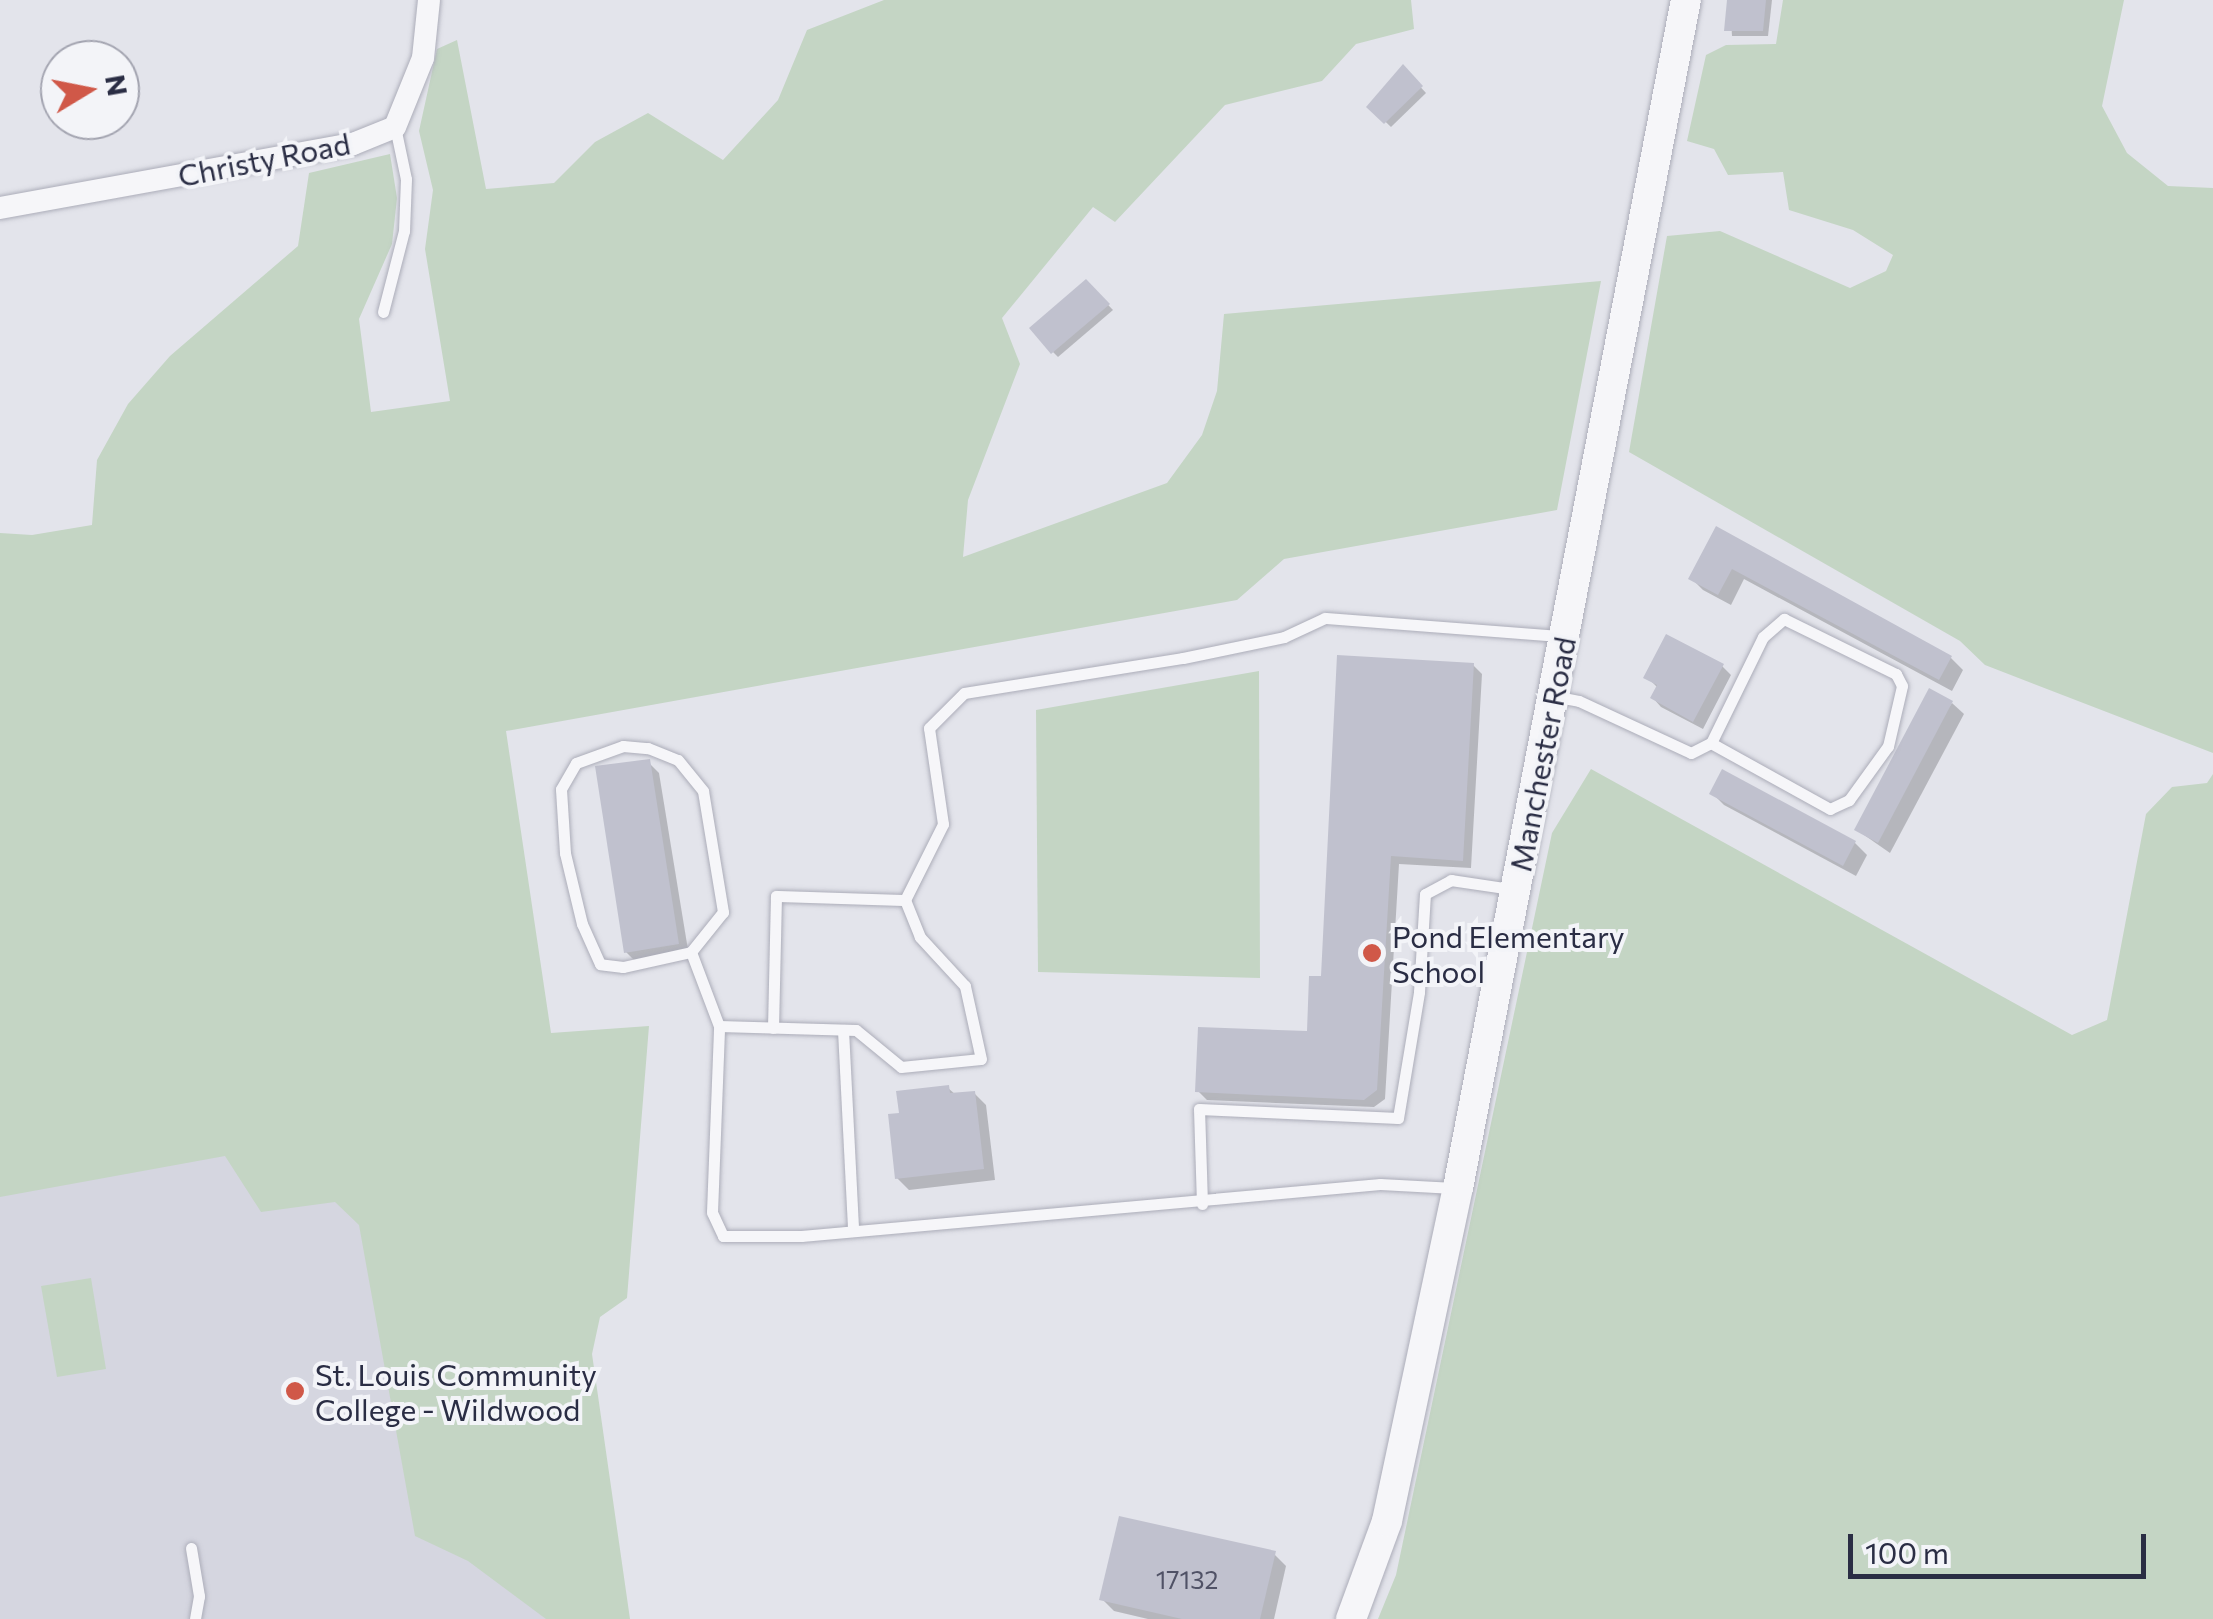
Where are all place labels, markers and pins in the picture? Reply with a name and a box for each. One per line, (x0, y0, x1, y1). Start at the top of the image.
place label: Pond Elementary School (1392, 918, 1624, 988)
marker: Pond Elementary School (1361, 942, 1383, 964)
place label: St. Louis Community College - Wildwood (315, 1356, 597, 1426)
marker: St. Louis Community College - Wildwood (284, 1380, 306, 1402)

